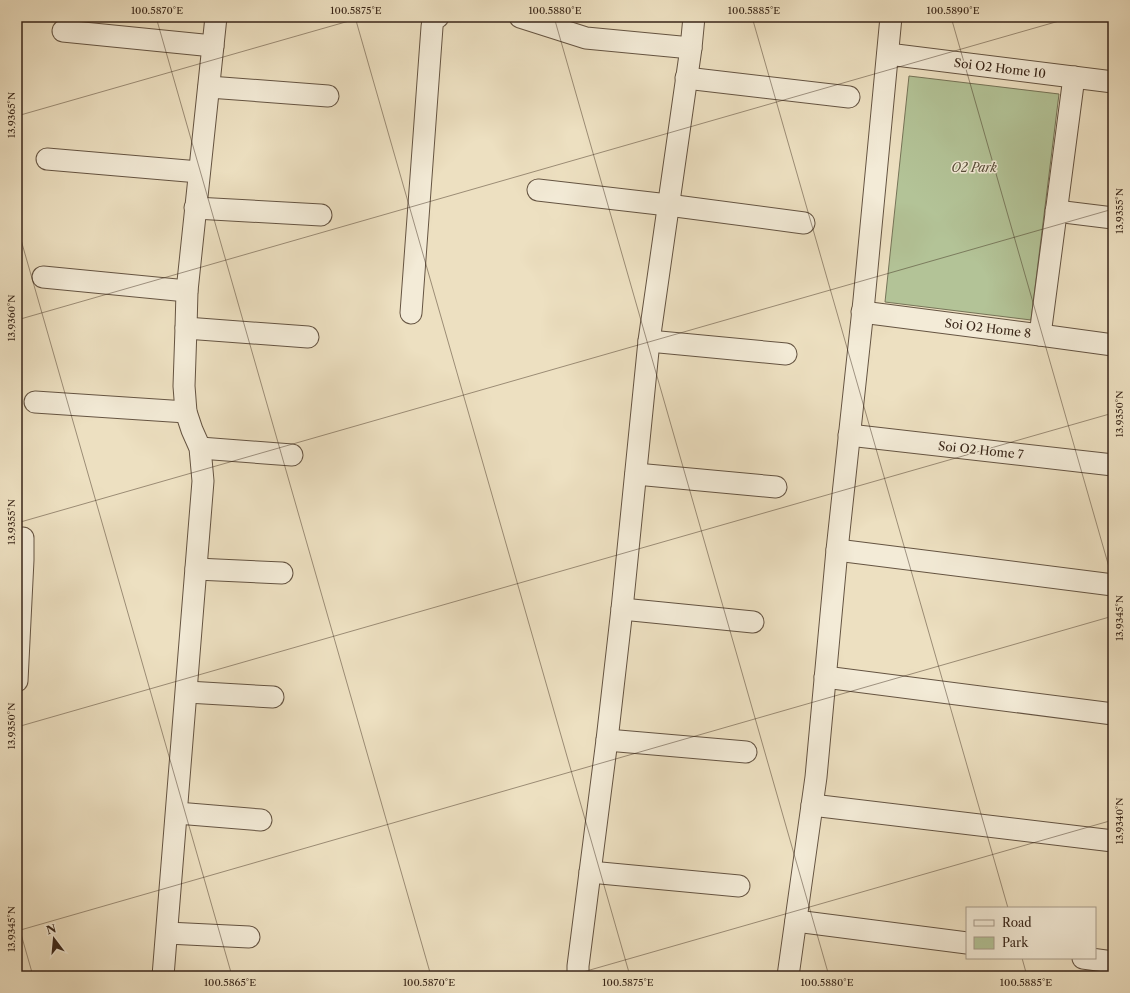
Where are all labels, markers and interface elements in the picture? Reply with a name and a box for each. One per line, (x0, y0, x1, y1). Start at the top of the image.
text: 100.5870°E (131, 4, 183, 17)
text: 100.5875°E (330, 4, 382, 17)
text: 100.5880°E (528, 4, 582, 17)
text: 100.5885°E (728, 4, 780, 17)
text: 100.5890°E (926, 4, 980, 17)
street label: Soi O2 Home 10 (953, 55, 1047, 81)
text: 13.9365°N (5, 92, 18, 138)
park label: O2 Park (951, 160, 998, 175)
text: 13.9355°N (1113, 188, 1126, 234)
text: 13.9360°N (5, 294, 18, 342)
street label: Soi O2 Home 8 (944, 315, 1032, 341)
text: 13.9350°N (1113, 391, 1126, 437)
street label: Soi O2 Home 7 (938, 438, 1025, 462)
text: 13.9355°N (5, 499, 18, 545)
text: 13.9345°N (1113, 595, 1126, 641)
text: 13.9350°N (5, 703, 18, 749)
text: 13.9340°N (1113, 797, 1126, 845)
text: 13.9345°N (5, 906, 18, 952)
legend (966, 907, 1096, 959)
text: Road (1002, 915, 1032, 930)
north arrow (34, 919, 74, 959)
text: N (45, 921, 58, 937)
text: Park (1002, 935, 1029, 950)
text: 100.5865°E (204, 976, 256, 989)
text: 100.5870°E (403, 976, 455, 989)
text: 100.5875°E (602, 976, 654, 989)
text: 100.5880°E (800, 976, 854, 989)
text: 100.5885°E (1000, 976, 1052, 989)

